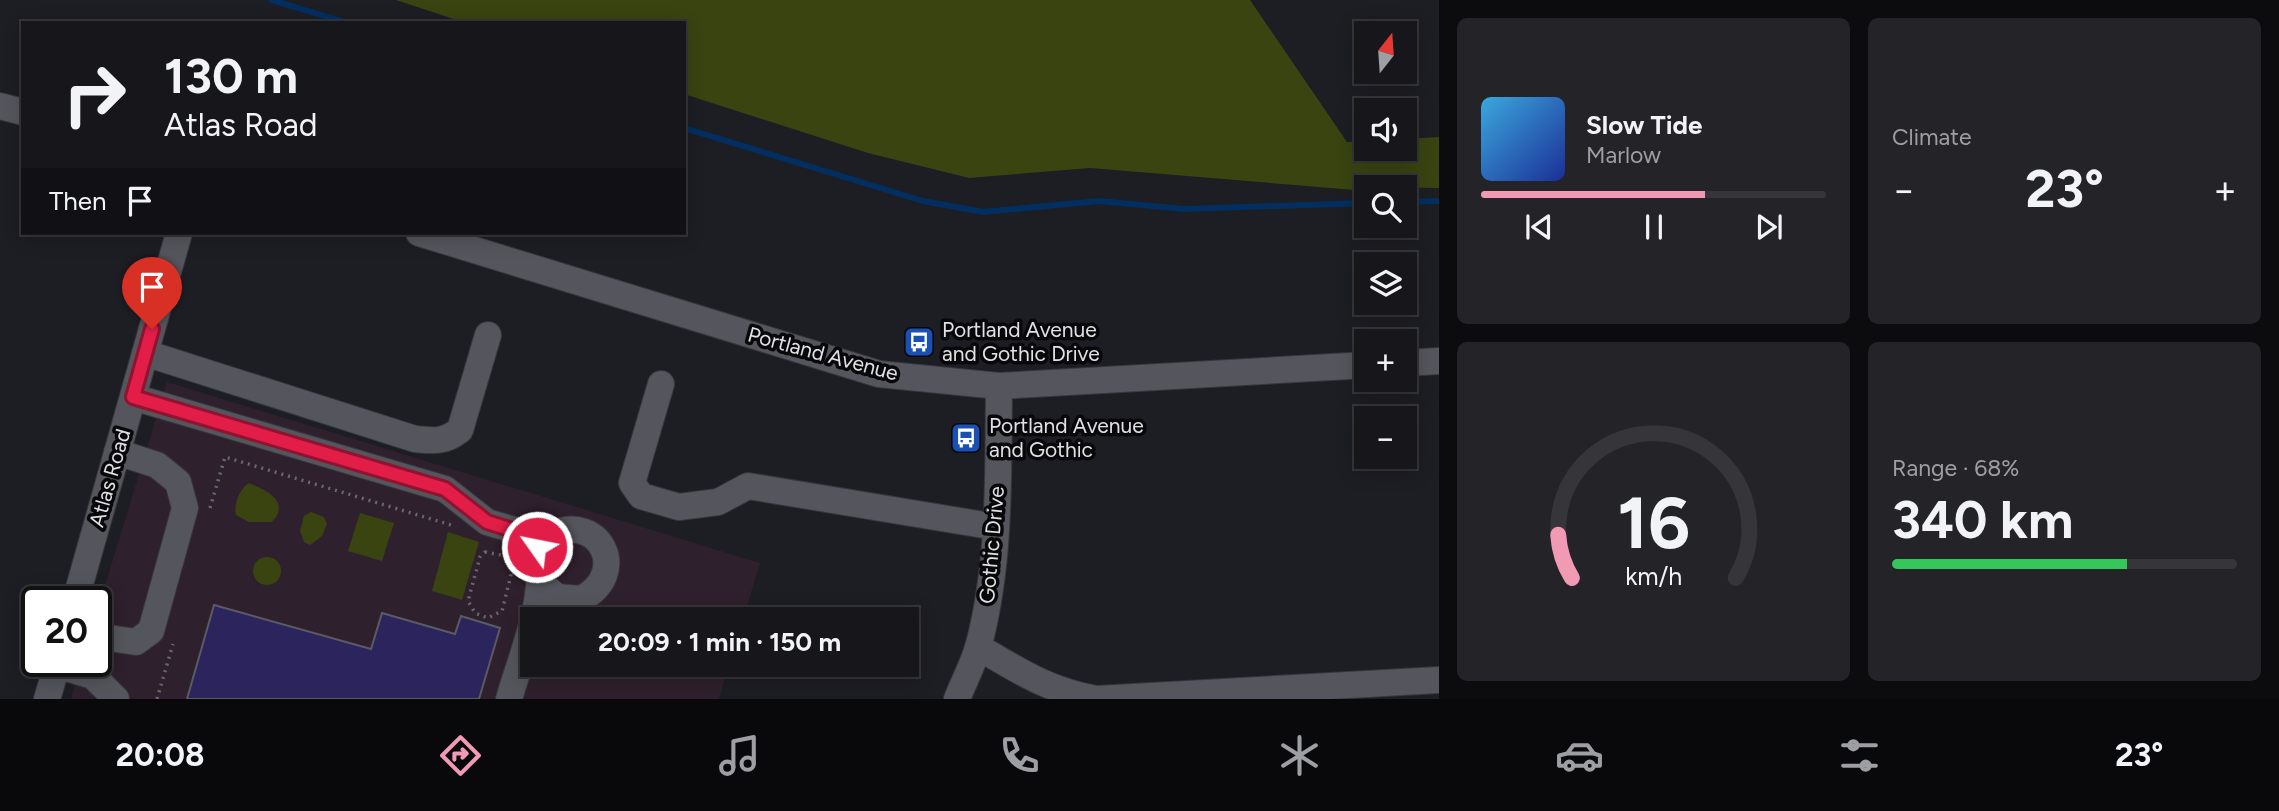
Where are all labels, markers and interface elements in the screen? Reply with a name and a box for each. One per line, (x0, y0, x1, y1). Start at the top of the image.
north arrow (1354, 21, 1418, 84)
map controls (1354, 21, 1417, 469)
text: 130 m (164, 46, 298, 105)
icon: right (49, 49, 140, 140)
button: sound (1354, 98, 1417, 161)
text: Atlas Road (164, 106, 318, 144)
text: Slow Tide (1586, 109, 1702, 141)
text: Climate (1892, 123, 1971, 151)
text: Marlow (1586, 141, 1661, 169)
text: 23° (2025, 158, 2104, 220)
text: − (1892, 167, 1916, 213)
text: + (2213, 167, 2237, 213)
button: search (1354, 175, 1417, 238)
icon: arrive (121, 182, 159, 220)
text: Then (49, 185, 107, 217)
icon: previous (1520, 208, 1558, 246)
icon: pause (1635, 208, 1673, 246)
icon: next (1750, 208, 1788, 246)
button: layers (1354, 252, 1417, 315)
pin (122, 257, 182, 329)
icon: arrive (133, 268, 171, 306)
place label: Portland Avenue and Gothic Drive (942, 317, 1100, 366)
street label: Portland Avenue (745, 321, 901, 386)
bus stop icon: Portland Avenue and Gothic Drive (902, 325, 936, 359)
button: + (1354, 329, 1417, 392)
button: − (1354, 406, 1417, 469)
place label: Portland Avenue and Gothic (989, 413, 1144, 462)
bus stop icon: Portland Avenue and Gothic (949, 421, 983, 455)
street label: Atlas Road (84, 426, 135, 530)
text: Range · 68% (1892, 454, 2019, 482)
text: 16 (1617, 479, 1690, 566)
street label: Gothic Drive (974, 485, 1009, 605)
text: 340 km (1892, 489, 2073, 551)
position arrow (500, 510, 574, 584)
text: km/h (1625, 560, 1682, 590)
speed limit sign: 20 (21, 586, 112, 677)
text: 20:09 · 1 min · 150 m (598, 626, 841, 658)
icon: directions (436, 731, 485, 780)
icon: music (715, 731, 764, 780)
icon: phone (995, 731, 1044, 780)
icon: climate (1275, 731, 1324, 780)
icon: car (1555, 731, 1604, 780)
icon: filters (1835, 731, 1884, 780)
text: 20:08 (115, 736, 205, 774)
text: 23° (2115, 736, 2163, 774)

